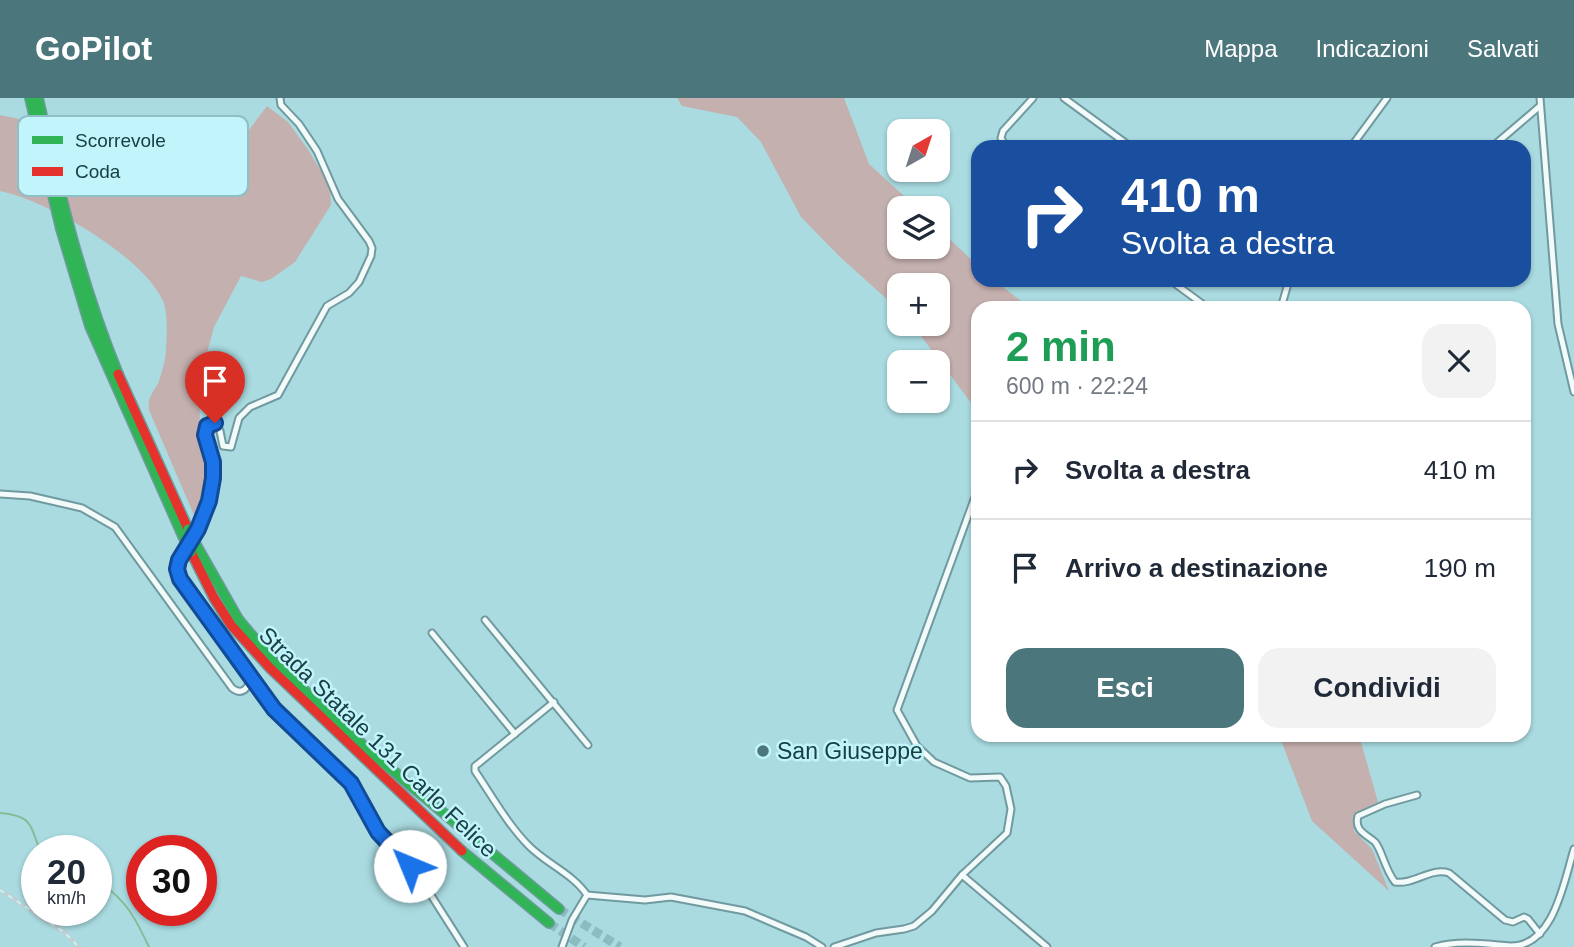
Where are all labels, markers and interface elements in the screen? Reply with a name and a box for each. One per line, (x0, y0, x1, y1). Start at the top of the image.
text: GoPilot (35, 30, 152, 67)
text: Mappa (1204, 35, 1278, 62)
text: Indicazioni (1316, 35, 1429, 62)
text: Salvati (1467, 35, 1539, 62)
legend (18, 116, 248, 196)
north arrow (887, 119, 950, 182)
map controls (887, 119, 950, 413)
text: Scorrevole (75, 130, 166, 151)
text: Coda (75, 161, 121, 182)
icon: right (1006, 168, 1097, 259)
text: 410 m (1121, 168, 1260, 222)
button: layers (887, 196, 950, 259)
text: Svolta a destra (1121, 225, 1334, 261)
button: + (887, 273, 950, 336)
text: 2 min (1006, 323, 1116, 370)
button: close (1422, 324, 1496, 398)
button: − (887, 350, 950, 413)
pin (185, 351, 245, 423)
icon: arrive (196, 362, 234, 400)
text: 600 m · 22:24 (1006, 373, 1148, 399)
icon: right (1006, 451, 1044, 489)
text: Svolta a destra (1065, 455, 1250, 485)
text: 410 m (1424, 455, 1496, 485)
icon: arrive (1006, 549, 1044, 587)
text: Arrivo a destinazione (1065, 553, 1328, 583)
text: 190 m (1424, 553, 1496, 583)
street label: Strada Statale 131 Carlo Felice (254, 622, 502, 862)
button: Esci (1006, 648, 1244, 728)
button: Condividi (1258, 648, 1496, 728)
place label: San Giuseppe (777, 738, 923, 764)
marker: San Giuseppe (755, 743, 771, 759)
position arrow (373, 829, 447, 903)
speed limit sign: 30 (126, 835, 217, 926)
text: 20 (47, 852, 86, 891)
text: km/h (47, 888, 86, 908)

